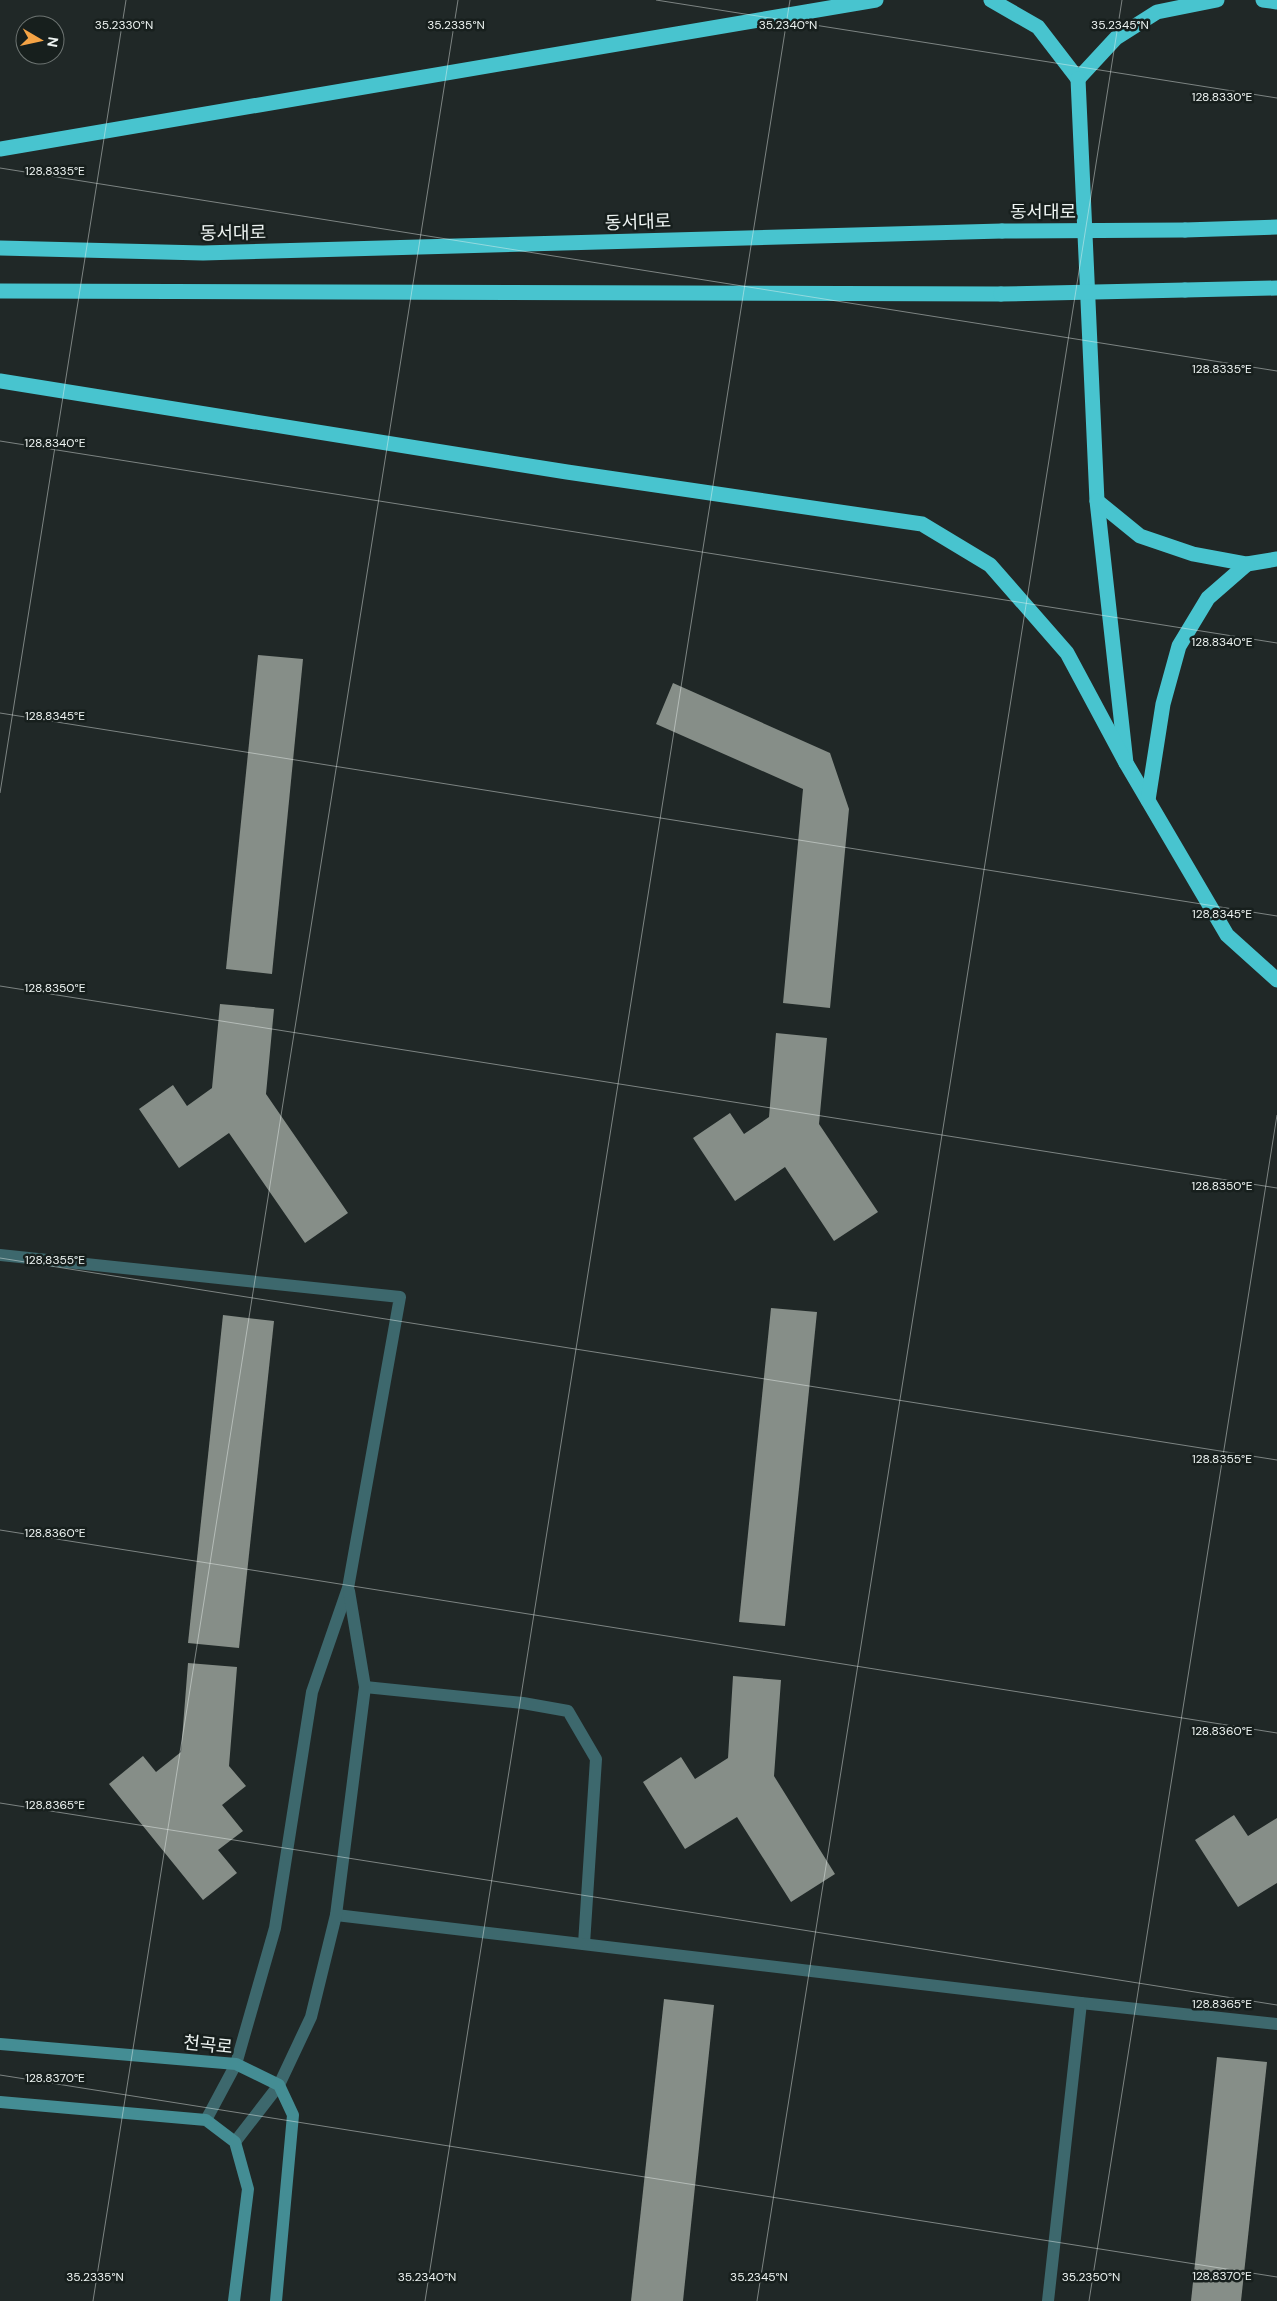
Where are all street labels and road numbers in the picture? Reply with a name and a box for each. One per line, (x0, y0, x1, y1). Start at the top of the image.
street label: 동서대로 (1010, 200, 1076, 224)
street label: 동서대로 (604, 209, 672, 235)
street label: 동서대로 (200, 220, 266, 246)
street label: 천곡로 (182, 2030, 234, 2060)

